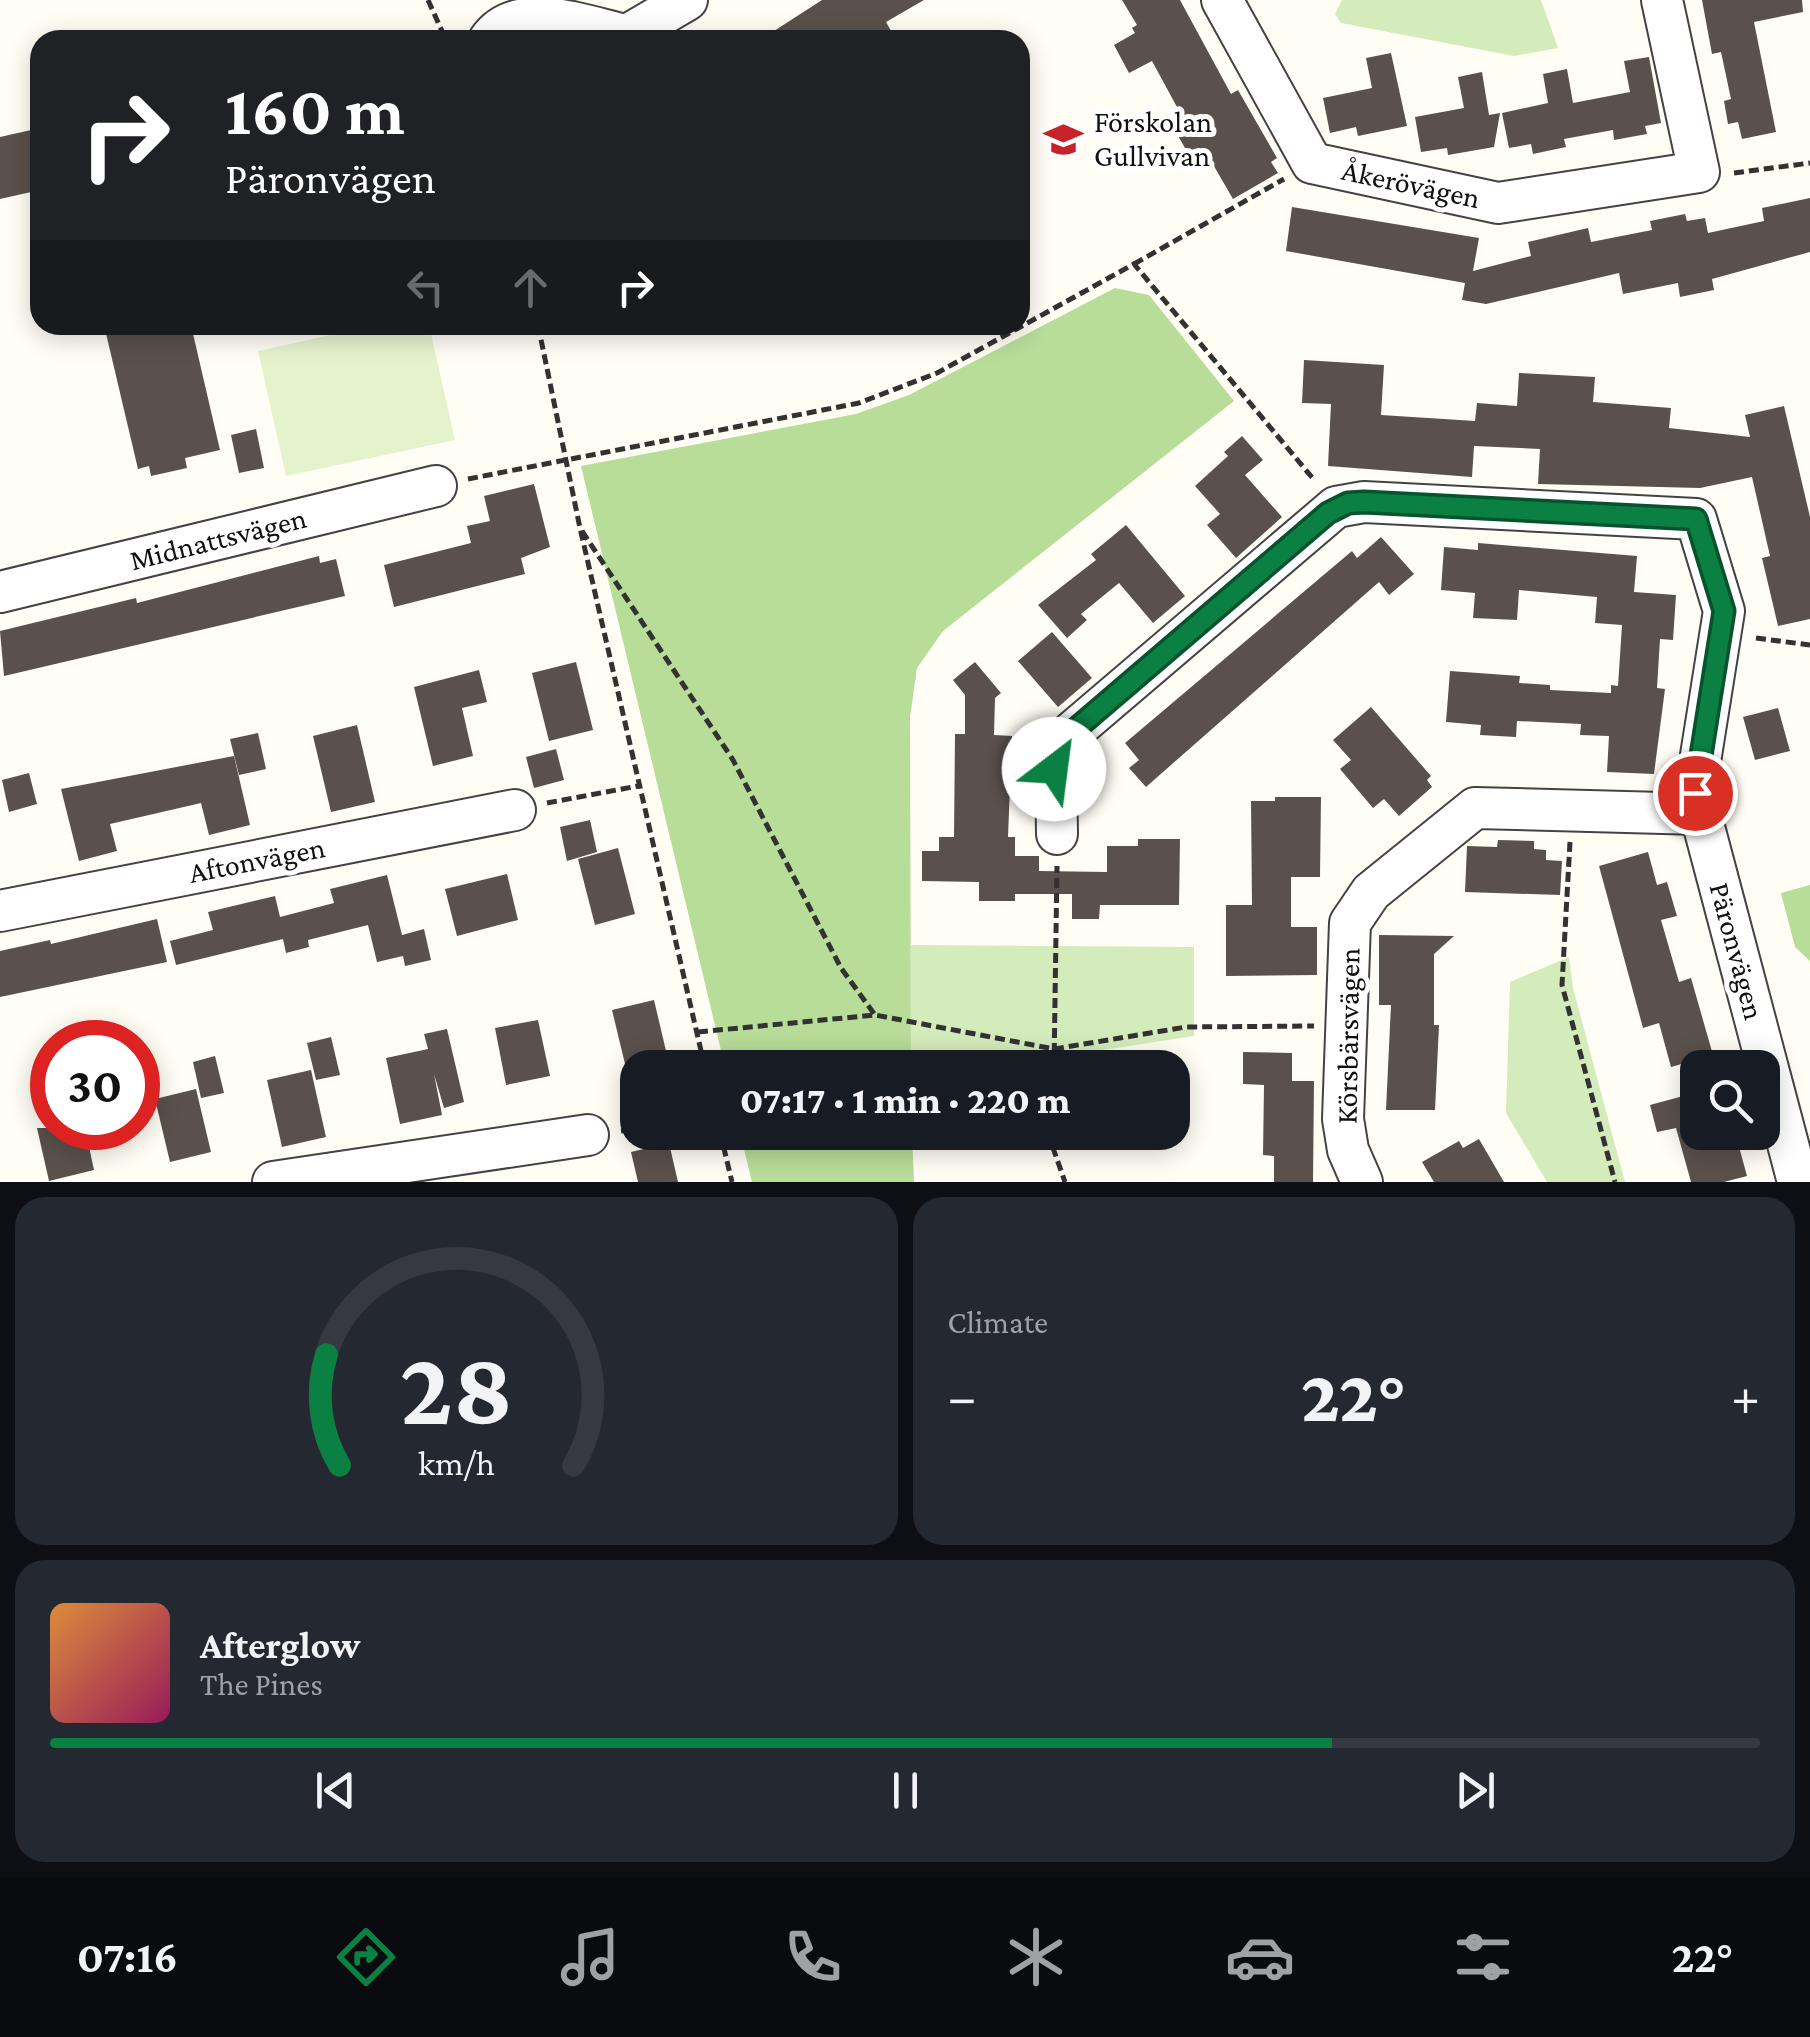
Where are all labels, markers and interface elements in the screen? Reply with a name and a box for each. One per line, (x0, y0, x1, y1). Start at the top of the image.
icon: right (60, 70, 190, 200)
text: 160 m (225, 71, 405, 149)
place label: Förskolan Gullvivan (1094, 105, 1212, 172)
school or university icon: Förskolan Gullvivan (1043, 118, 1085, 160)
text: Päronvägen (225, 153, 436, 203)
street label: Åkerövägen (1339, 153, 1483, 215)
icon: left (398, 260, 453, 315)
icon: ahead (503, 260, 558, 315)
icon: right (608, 260, 663, 315)
street label: Midnattsvägen (126, 501, 310, 577)
position arrow (1002, 717, 1106, 821)
pin (1653, 751, 1738, 836)
icon: arrive (1668, 766, 1723, 821)
street label: Aftonvägen (186, 830, 328, 890)
street label: Päronvägen (1702, 879, 1772, 1023)
street label: Körsbärsvägen (1329, 948, 1367, 1124)
speed limit sign: 30 (30, 1020, 160, 1150)
map controls (1680, 1050, 1780, 1150)
button: search (1680, 1050, 1780, 1150)
text: 07:17 · 1 min · 220 m (740, 1079, 1070, 1121)
text: Climate (948, 1304, 1048, 1340)
text: 28 (399, 1330, 513, 1445)
text: 22° (1301, 1354, 1407, 1437)
text: − (948, 1366, 977, 1427)
text: + (1731, 1366, 1760, 1427)
text: km/h (418, 1443, 495, 1483)
text: Afterglow (200, 1624, 360, 1666)
text: The Pines (200, 1666, 323, 1702)
icon: previous (308, 1763, 363, 1818)
icon: pause (878, 1763, 933, 1818)
icon: next (1448, 1763, 1503, 1818)
icon: directions (331, 1922, 401, 1992)
icon: music (555, 1922, 625, 1992)
icon: phone (778, 1922, 848, 1992)
icon: climate (1001, 1922, 1071, 1992)
icon: car (1225, 1922, 1295, 1992)
icon: filters (1448, 1922, 1518, 1992)
text: 07:16 (77, 1932, 178, 1982)
text: 22° (1671, 1932, 1733, 1982)

